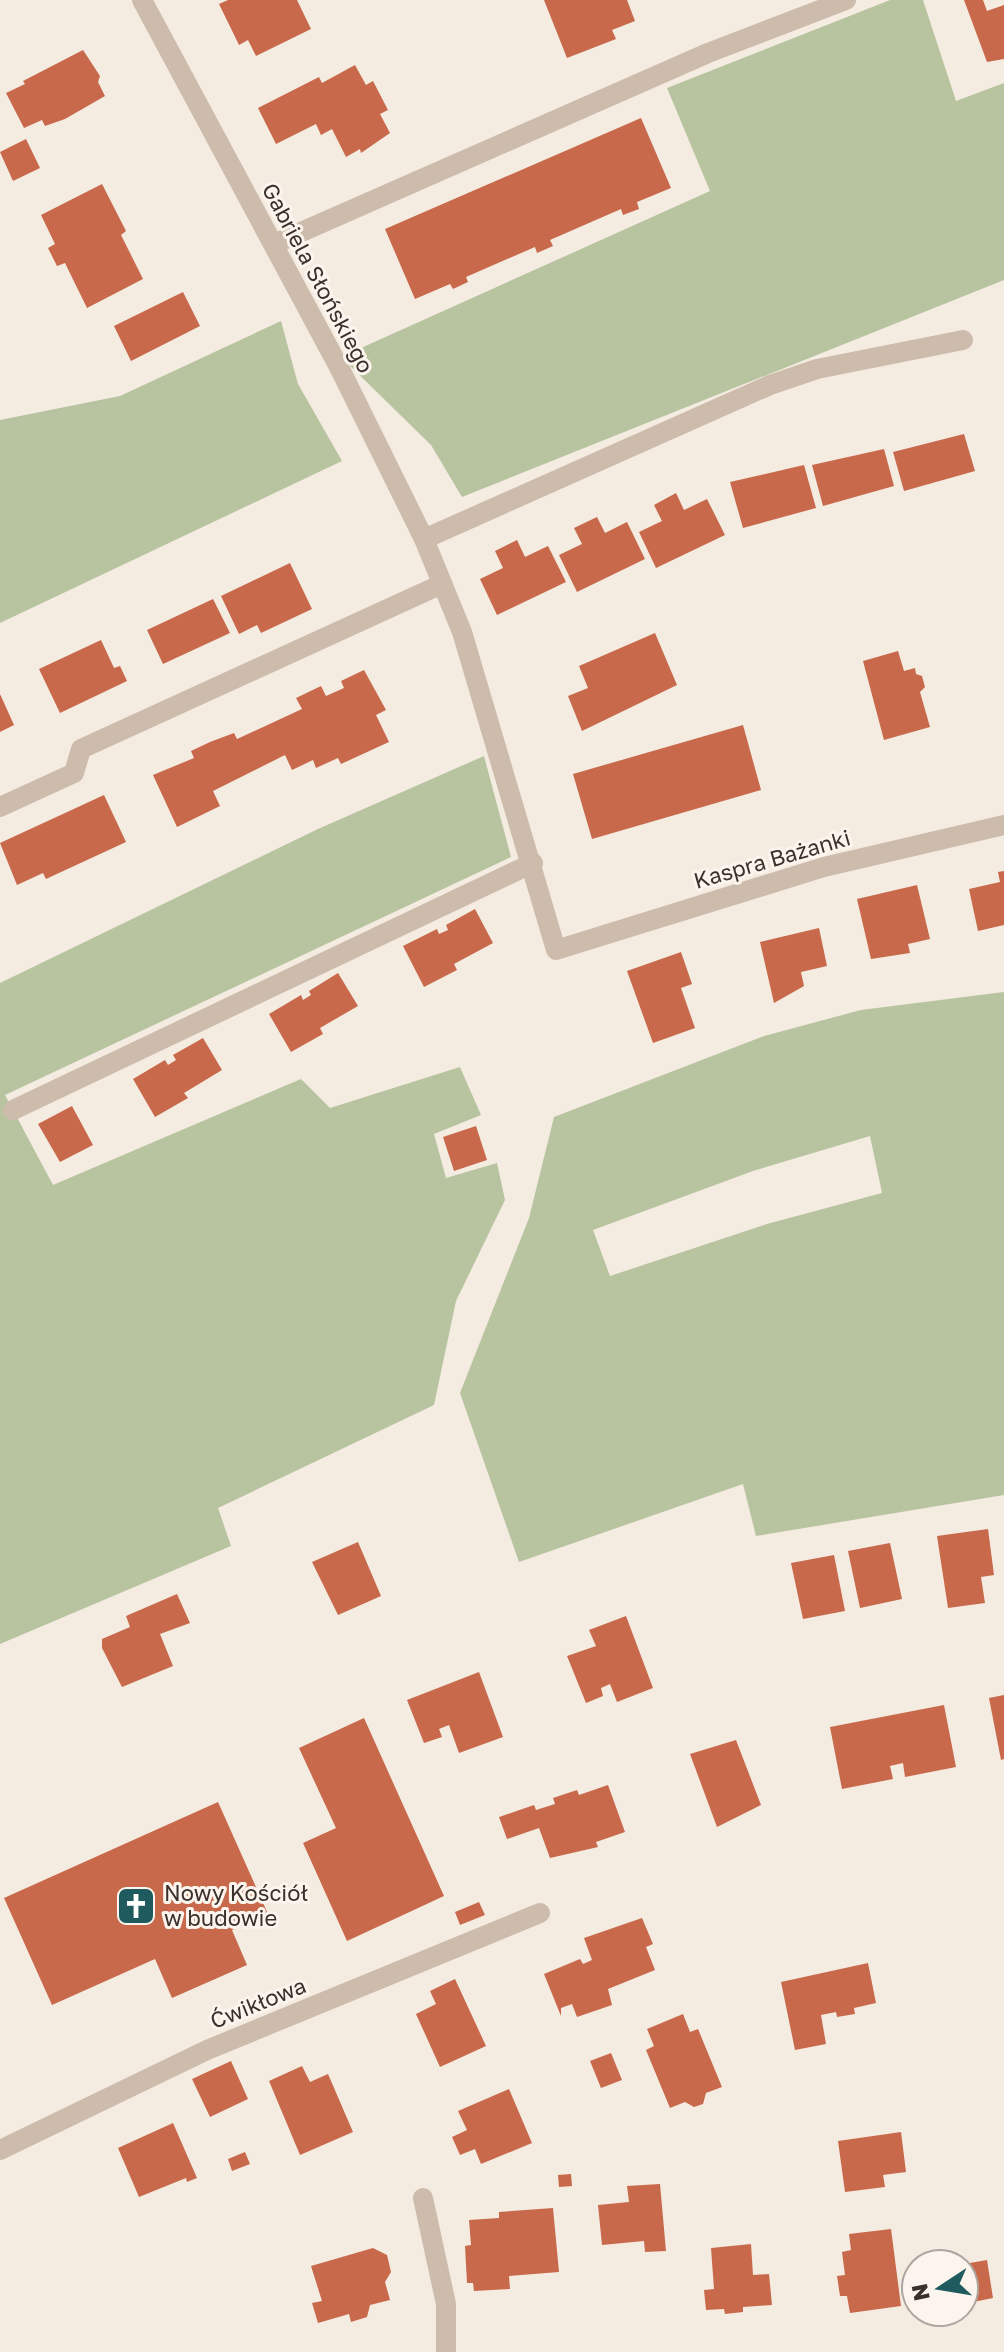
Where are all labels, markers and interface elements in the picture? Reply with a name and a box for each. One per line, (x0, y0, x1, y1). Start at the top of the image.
street label: Gabriela Słońskiego (257, 178, 380, 377)
street label: Kaspra Bażanki (690, 823, 853, 894)
place label: Nowy Kościół w budowie (164, 1879, 308, 1931)
church icon: Nowy Kościół w budowie (115, 1885, 157, 1927)
street label: Ćwikłowa (206, 1971, 310, 2034)
north arrow (900, 2248, 980, 2328)
text: N (905, 2281, 935, 2303)

